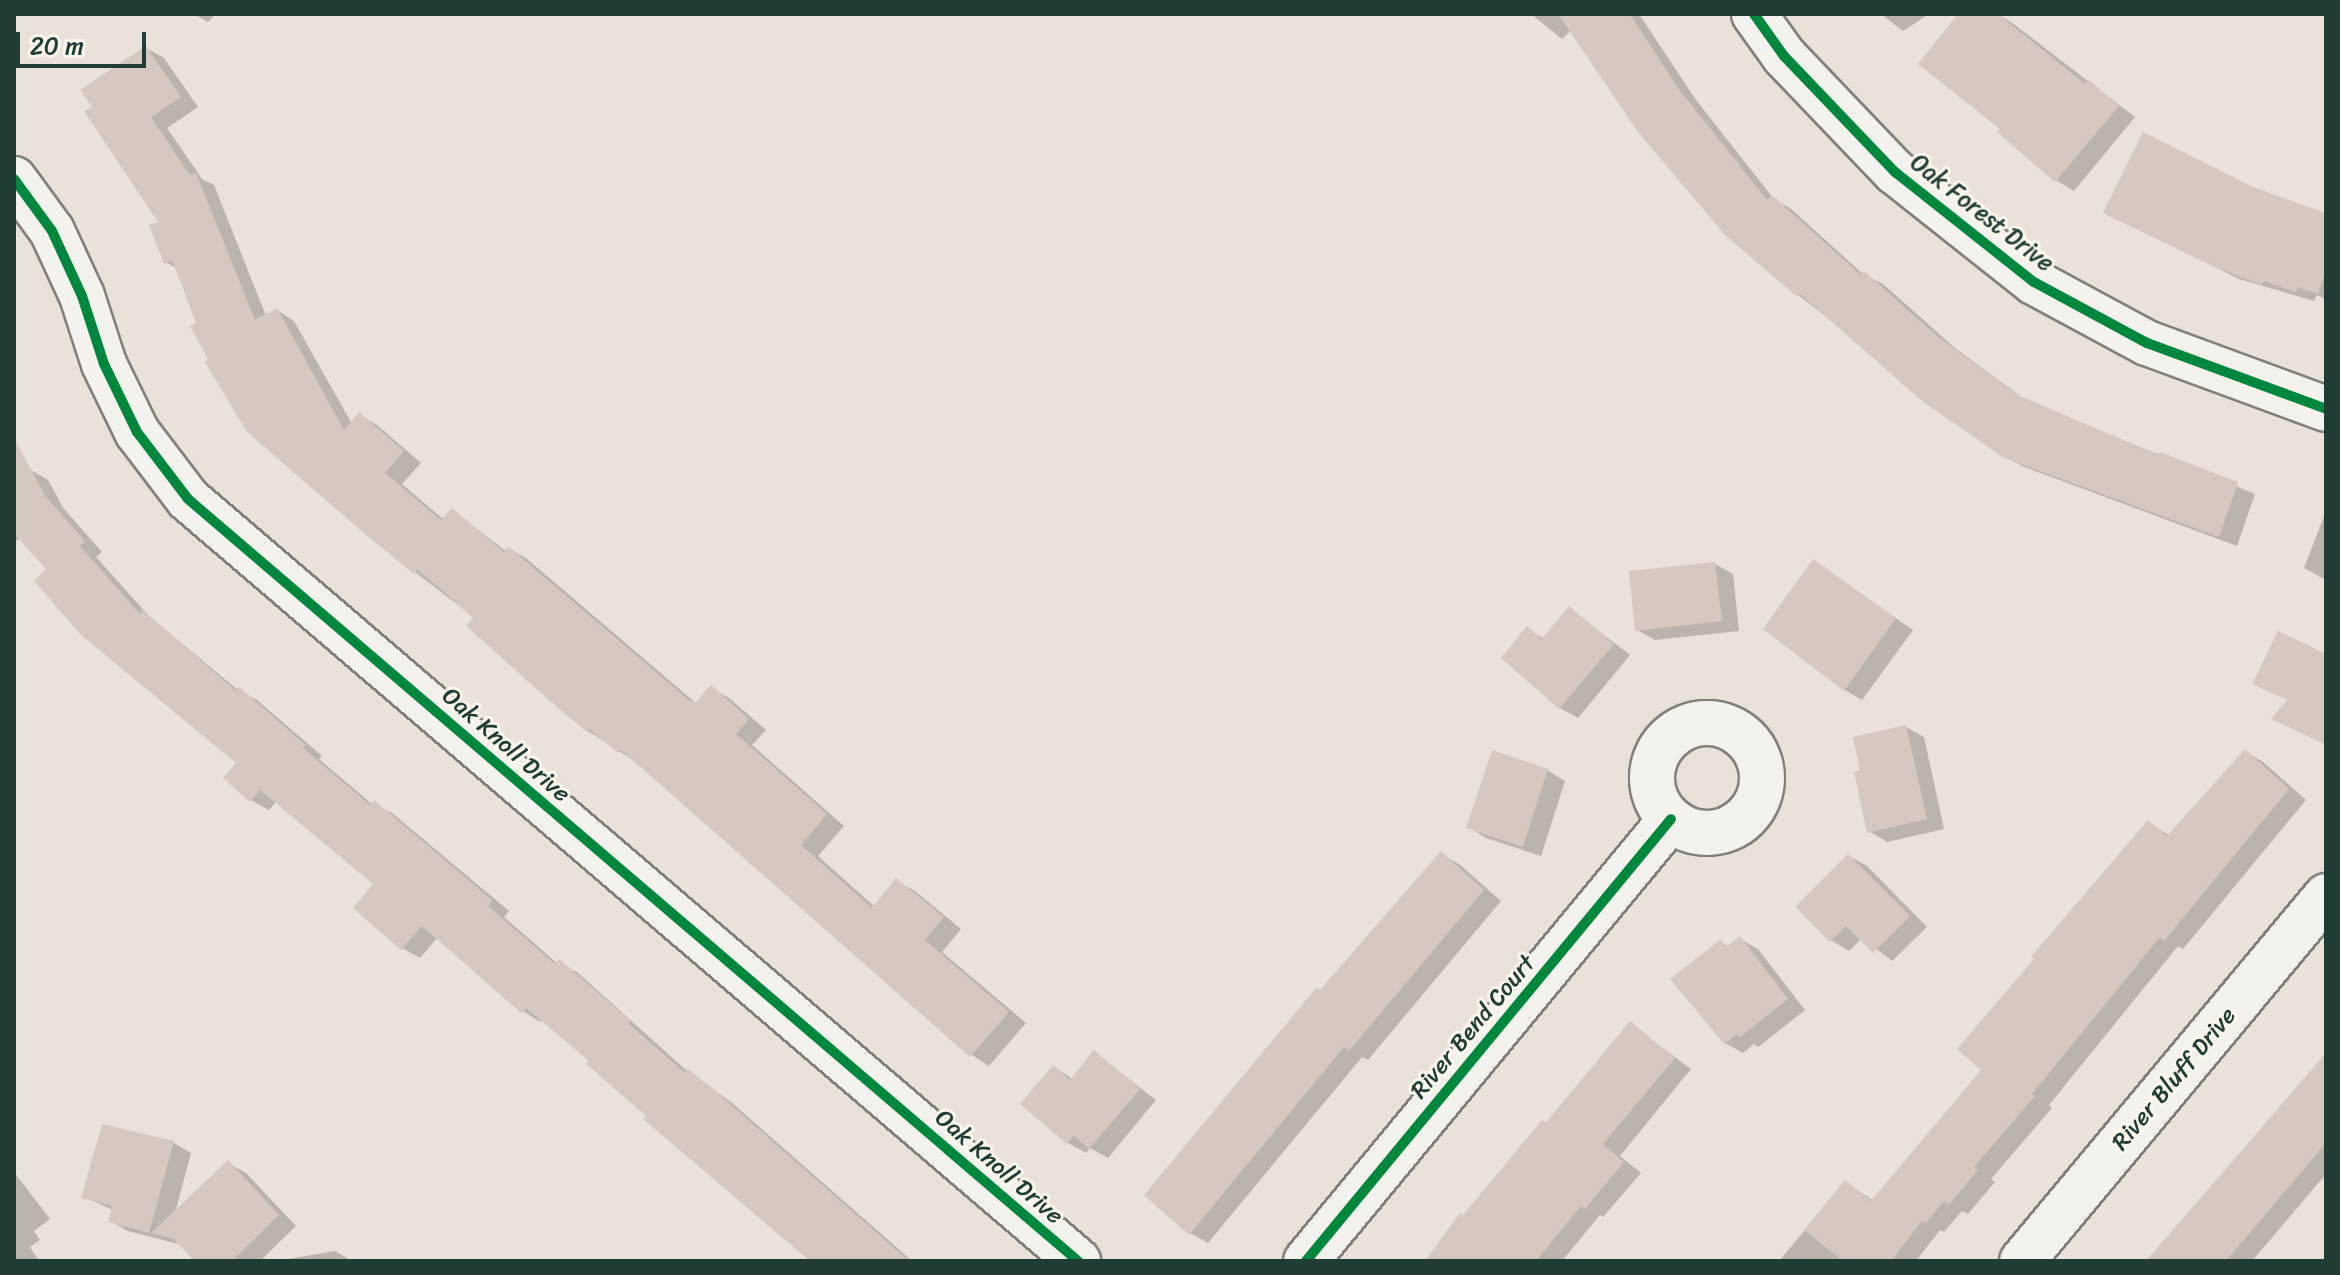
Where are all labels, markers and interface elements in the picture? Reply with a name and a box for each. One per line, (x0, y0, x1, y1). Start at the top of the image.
scale bar (20, 16, 150, 66)
text: 20 m (30, 25, 84, 67)
street label: Oak Forest Drive (1904, 148, 2060, 278)
street label: Oak Knoll Drive (436, 681, 576, 809)
street label: River Bend Court (1404, 949, 1542, 1105)
street label: River Bluff Drive (2106, 1002, 2242, 1156)
street label: Oak Knoll Drive (929, 1103, 1069, 1231)

